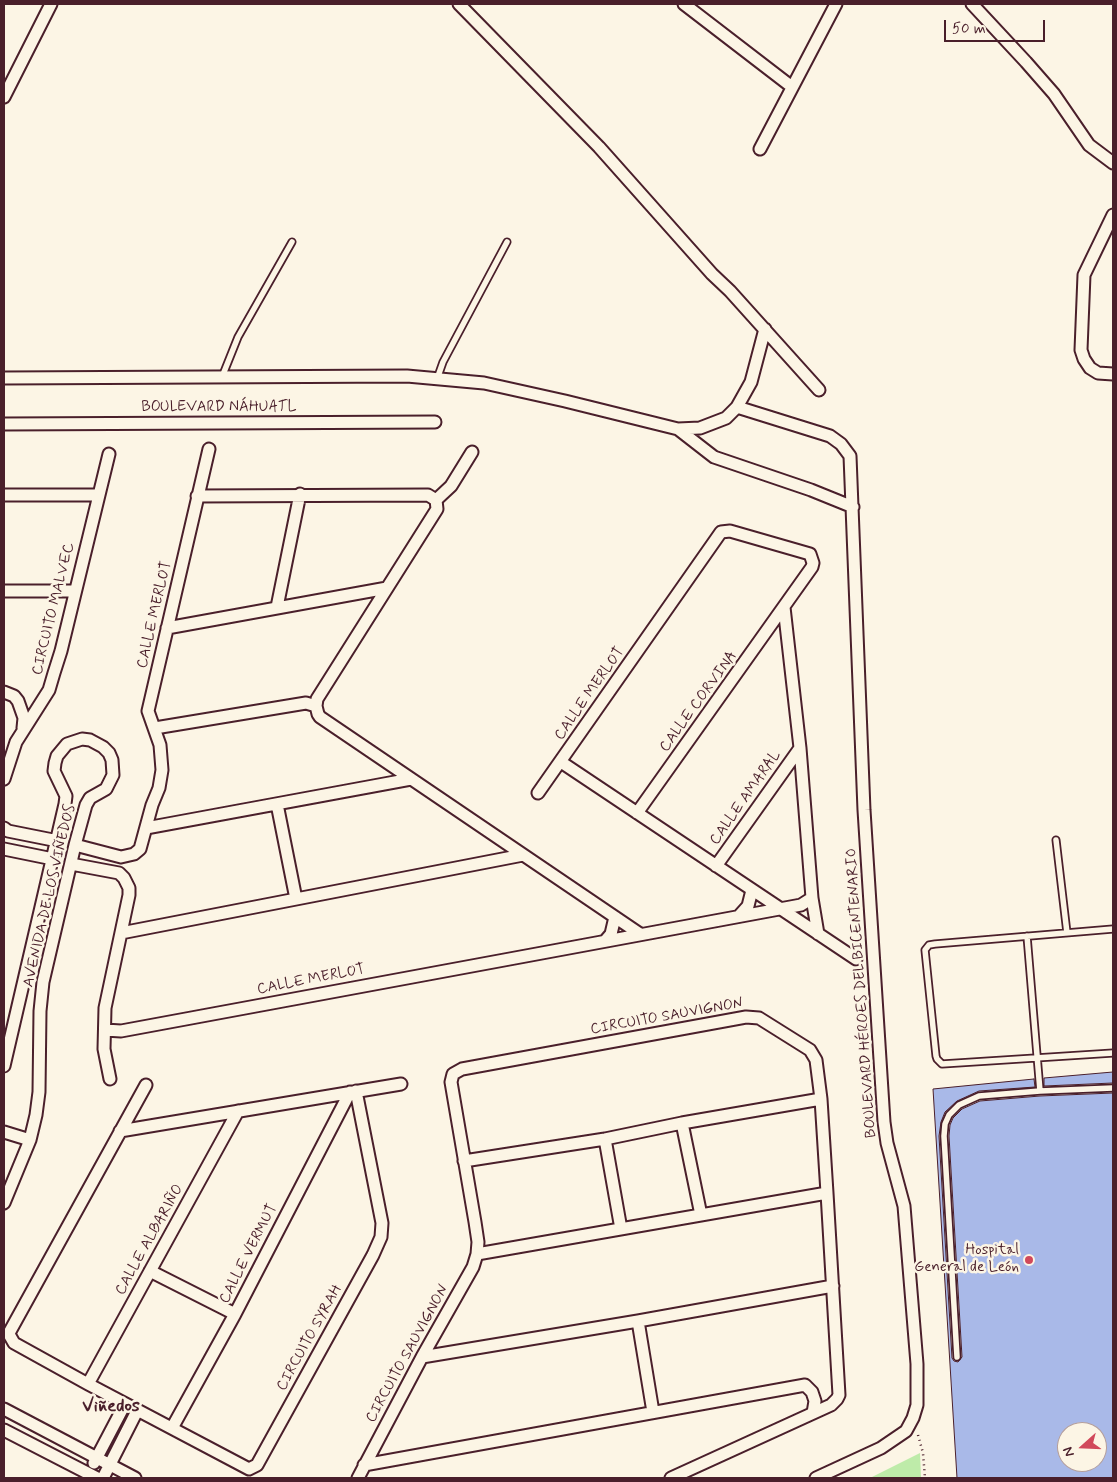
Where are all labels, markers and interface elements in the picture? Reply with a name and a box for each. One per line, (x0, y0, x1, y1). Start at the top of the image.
scale bar (947, 10, 1048, 42)
text: 50 m (952, 19, 986, 39)
street label: BOULEVARD NÁHUATL (141, 399, 297, 417)
street label: CIRCUITO MALVEC (29, 541, 79, 677)
street label: CALLE MERLOT (134, 560, 176, 670)
street label: CALLE MERLOT (551, 644, 629, 744)
street label: CALLE CORVINA (656, 648, 742, 756)
street label: CALLE AMARAL (707, 747, 785, 849)
street label: AVENIDA DE LOS VIÑEDOS (20, 803, 80, 989)
street label: BOULEVARD HÉROES DEL BICENTENARIO (843, 847, 881, 1139)
street label: CALLE MERLOT (256, 961, 366, 999)
street label: CIRCUITO SAUVIGNON (589, 995, 745, 1039)
street label: CALLE ALBARIÑO (112, 1181, 188, 1299)
street label: CALLE VERMUT (216, 1201, 282, 1307)
place label: Hospital General de León (914, 1242, 1019, 1277)
marker: Hospital General de León (1023, 1254, 1035, 1266)
street label: CIRCUITO SYRAH (273, 1282, 347, 1394)
street label: CIRCUITO SAUVIGNON (363, 1282, 453, 1426)
district label: Viñedos (82, 1396, 140, 1418)
north arrow (1057, 1422, 1107, 1472)
text: N (1059, 1444, 1079, 1459)

